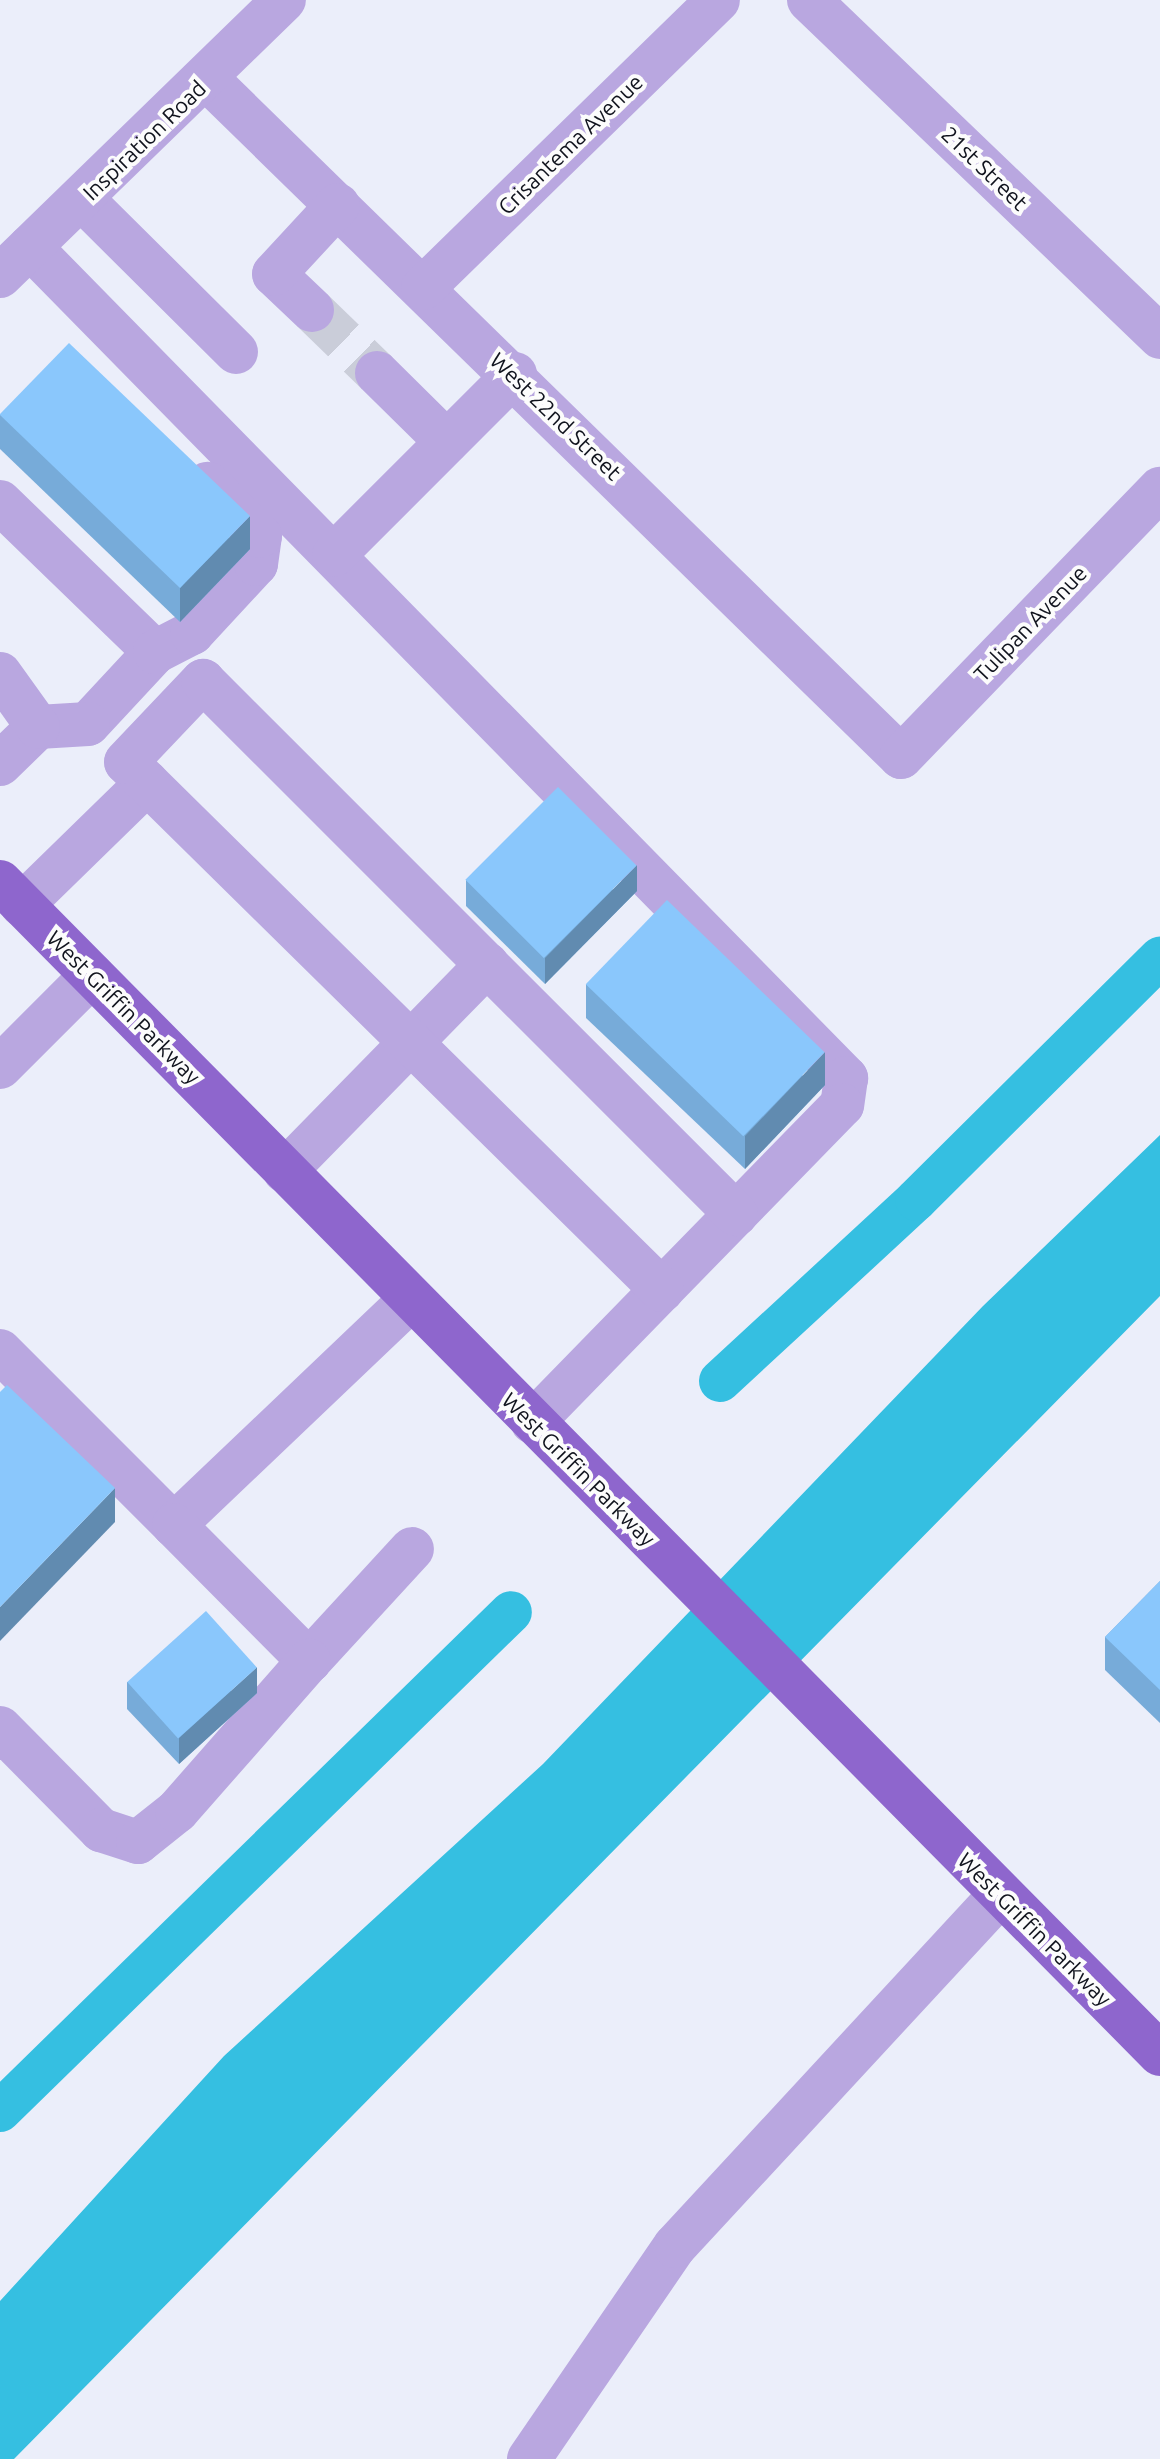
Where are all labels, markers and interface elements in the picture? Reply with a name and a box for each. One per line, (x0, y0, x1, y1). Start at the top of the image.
street label: Crisantema Avenue (492, 68, 648, 220)
street label: Inspiration Road (77, 75, 211, 205)
street label: 21st Street (936, 120, 1034, 216)
street label: West 22nd Street (485, 347, 627, 485)
street label: Tulipan Avenue (968, 559, 1092, 687)
street label: West Griffin Parkway (42, 925, 206, 1089)
street label: West Griffin Parkway (497, 1387, 661, 1551)
street label: West Griffin Parkway (953, 1847, 1117, 2011)

